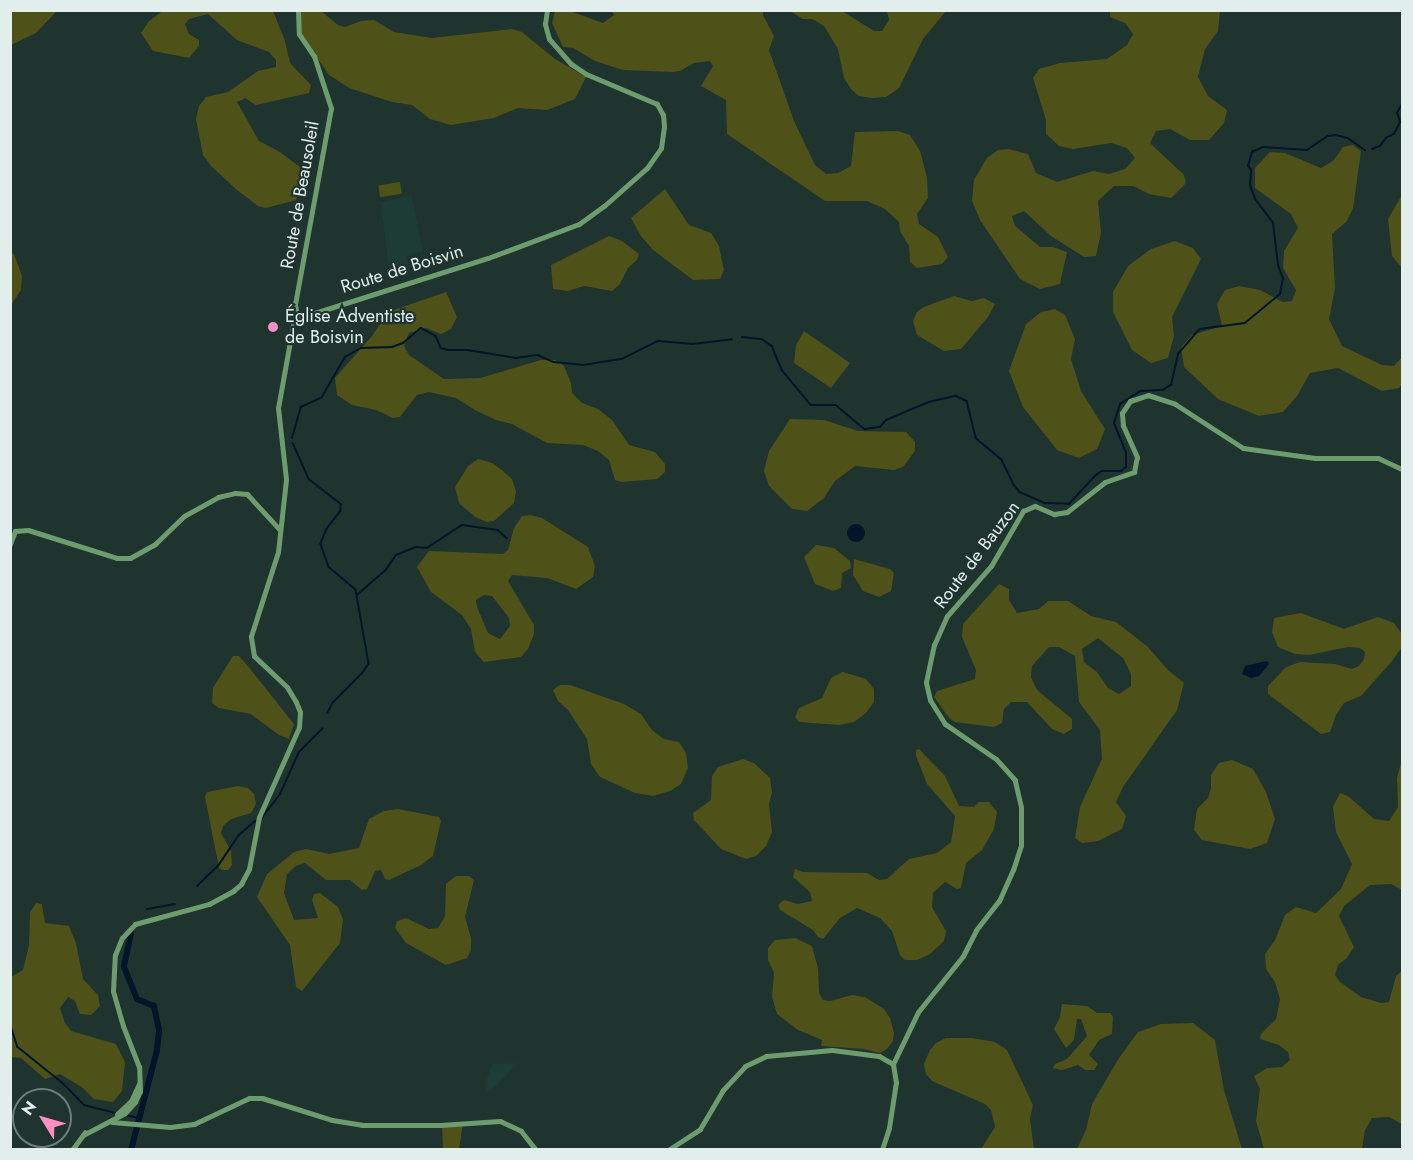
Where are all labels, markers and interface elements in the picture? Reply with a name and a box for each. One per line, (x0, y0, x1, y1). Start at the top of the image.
street label: Route de Beausoleil (276, 119, 324, 271)
street label: Route de Boisvin (338, 240, 466, 298)
place label: Église Adventiste de Boisvin (285, 306, 414, 348)
marker: Église Adventiste de Boisvin (266, 320, 280, 334)
street label: Route de Bauzon (930, 497, 1024, 613)
north arrow (12, 1088, 72, 1148)
text: N (16, 1096, 42, 1120)

